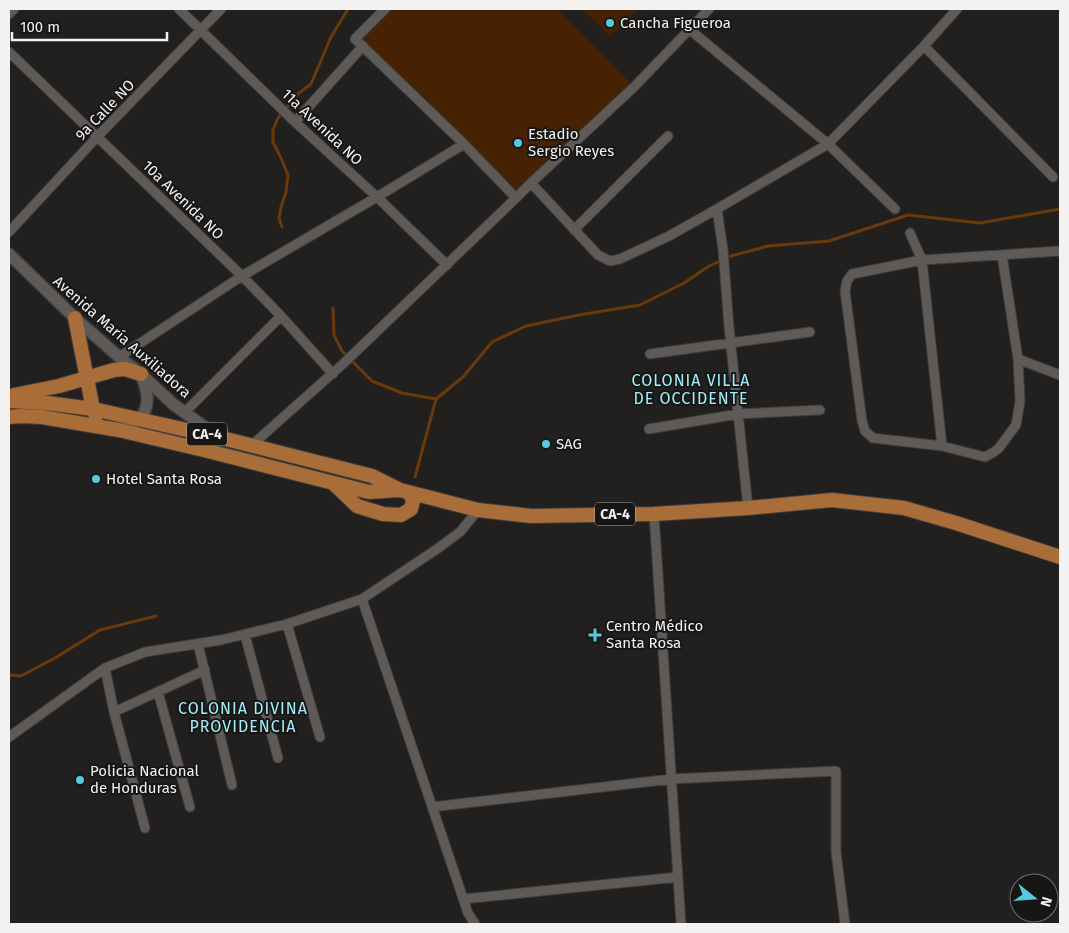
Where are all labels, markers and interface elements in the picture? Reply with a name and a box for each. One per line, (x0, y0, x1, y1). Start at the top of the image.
scale bar (12, 10, 168, 42)
place label: Cancha Figueroa (620, 14, 731, 32)
marker: Cancha Figueroa (604, 17, 616, 29)
text: 100 m (20, 18, 60, 36)
street label: 9a Calle NO (72, 76, 138, 144)
street label: 11a Avenida NO (278, 85, 366, 169)
place label: Estadio Sergio Reyes (528, 125, 614, 160)
marker: Estadio Sergio Reyes (512, 137, 524, 149)
street label: 10a Avenida NO (139, 157, 227, 243)
street label: Avenida María Auxiliadora (49, 272, 195, 402)
district label: COLONIA VILLA DE OCCIDENTE (632, 371, 750, 408)
road number: CA-4 (187, 422, 227, 446)
place label: SAG (556, 435, 582, 453)
marker: SAG (540, 438, 552, 450)
place label: Hotel Santa Rosa (106, 470, 222, 488)
marker: Hotel Santa Rosa (90, 473, 102, 485)
road number: CA-4 (595, 502, 635, 526)
place label: Centro Médico Santa Rosa (606, 617, 703, 652)
marker: Centro Médico Santa Rosa (588, 628, 602, 642)
district label: COLONIA DIVINA PROVIDENCIA (178, 699, 308, 736)
place label: Policia Nacional de Honduras (90, 762, 200, 797)
marker: Policia Nacional de Honduras (74, 774, 86, 786)
north arrow (1009, 873, 1059, 923)
text: N (1036, 895, 1055, 909)

